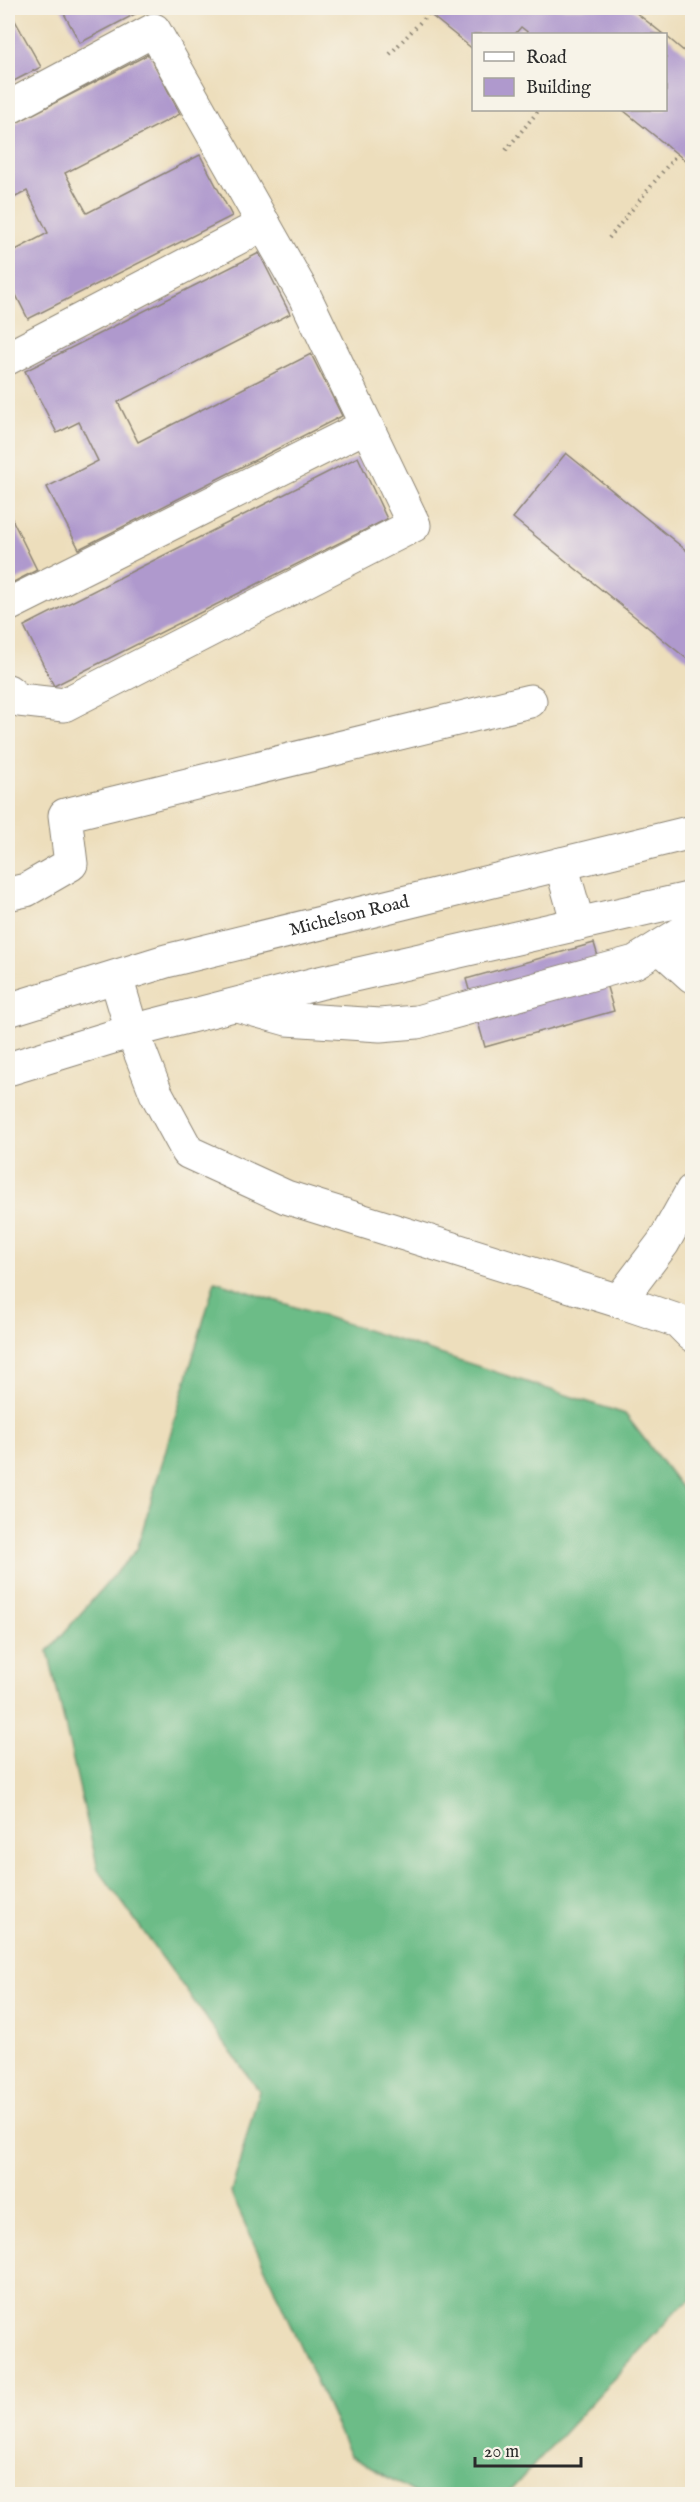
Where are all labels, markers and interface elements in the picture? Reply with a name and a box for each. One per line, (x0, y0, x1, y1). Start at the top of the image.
legend (472, 33, 667, 111)
text: Road (526, 47, 567, 70)
text: Building (526, 77, 591, 100)
street label: Michelson Road (287, 890, 412, 942)
scale bar (475, 2430, 582, 2468)
text: 20 m (484, 2441, 519, 2464)

